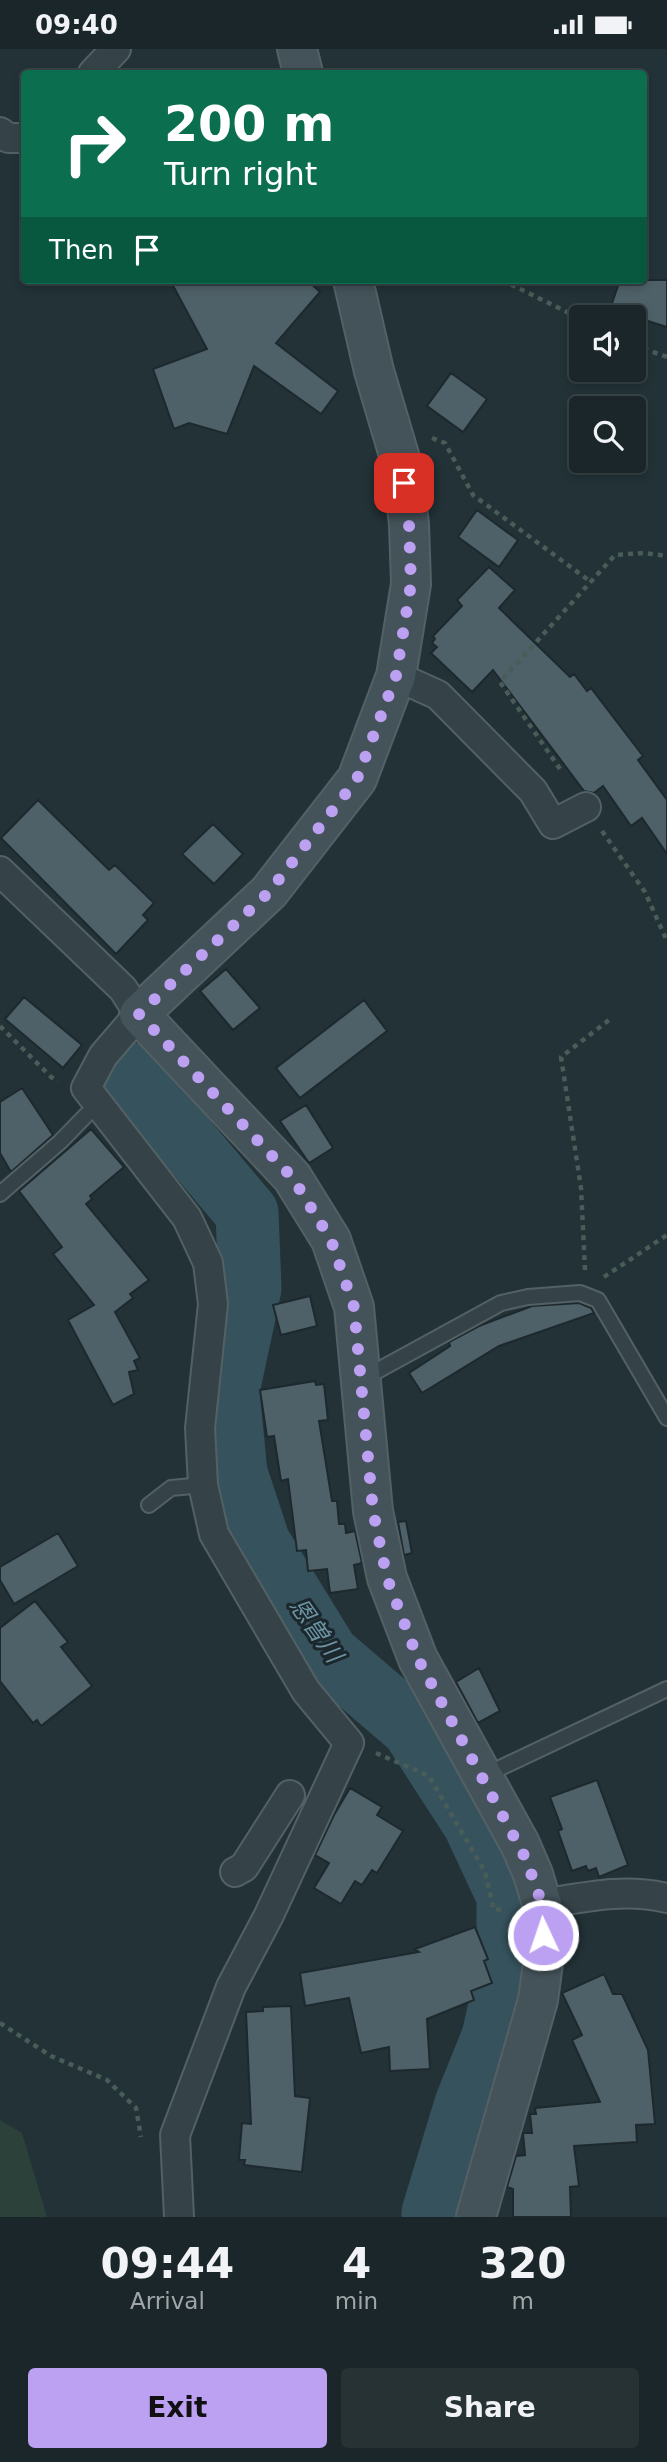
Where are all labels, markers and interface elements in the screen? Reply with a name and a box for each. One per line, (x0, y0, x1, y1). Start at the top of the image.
text: 09:40 (35, 10, 118, 40)
text: 200 m (164, 96, 334, 153)
icon: right (49, 98, 140, 189)
text: Turn right (164, 155, 317, 193)
icon: arrive (128, 231, 166, 269)
text: Then (49, 235, 114, 265)
map controls (569, 305, 646, 473)
button: sound (569, 305, 646, 382)
button: search (569, 396, 646, 473)
pin (374, 453, 434, 513)
icon: arrive (385, 464, 423, 502)
water label: 恩曽川 (284, 1592, 350, 1670)
position arrow (506, 1898, 580, 1972)
text: 09:44 (101, 2239, 234, 2288)
text: 4 (342, 2239, 371, 2288)
text: 320 (479, 2239, 566, 2288)
text: Arrival (130, 2288, 205, 2314)
text: min (335, 2288, 378, 2314)
text: m (511, 2288, 534, 2314)
button: Exit (28, 2368, 327, 2448)
button: Share (341, 2368, 639, 2448)

